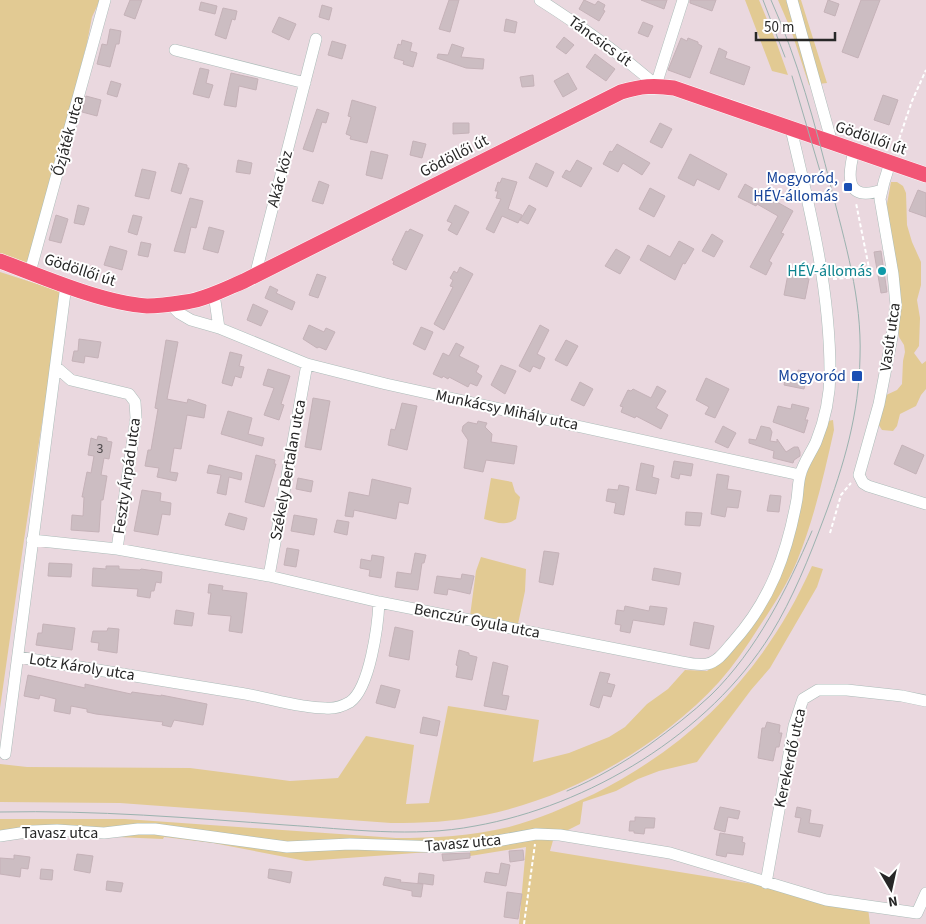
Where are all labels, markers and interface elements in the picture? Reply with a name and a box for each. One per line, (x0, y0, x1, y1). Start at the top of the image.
scale bar (756, 10, 835, 42)
street label: Táncsics út (564, 11, 637, 72)
text: 50 m (764, 17, 794, 38)
street label: Őzjáték utca (47, 93, 89, 179)
street label: Gödöllői út (832, 116, 910, 161)
street label: Gödöllői út (416, 129, 493, 183)
street label: Akác köz (262, 148, 298, 210)
place label: Mogyoród, HÉV-állomás (753, 167, 838, 207)
marker: Mogyoród, HÉV-állomás (842, 181, 854, 193)
street label: Gödöllői út (41, 248, 119, 292)
place label: HÉV-állomás (787, 260, 872, 282)
marker: HÉV-állomás (876, 265, 888, 277)
street label: Vasút utca (874, 301, 906, 373)
place label: Mogyoród (778, 365, 846, 387)
marker: Mogyoród (850, 369, 864, 383)
street label: Munkácsy Mihály utca (433, 384, 581, 436)
street label: Székely Bertalan utca (265, 398, 311, 542)
street label: Feszty Árpád utca (108, 416, 146, 536)
house number: 3 (97, 439, 104, 459)
street label: Benczúr Gyula utca (412, 598, 542, 644)
street label: Lotz Károly utca (28, 648, 136, 686)
street label: Kerekerdő utca (769, 706, 811, 810)
street label: Tavasz utca (22, 822, 98, 844)
street label: Tavasz utca (424, 829, 502, 857)
north arrow (866, 864, 916, 914)
text: N (887, 890, 899, 911)

